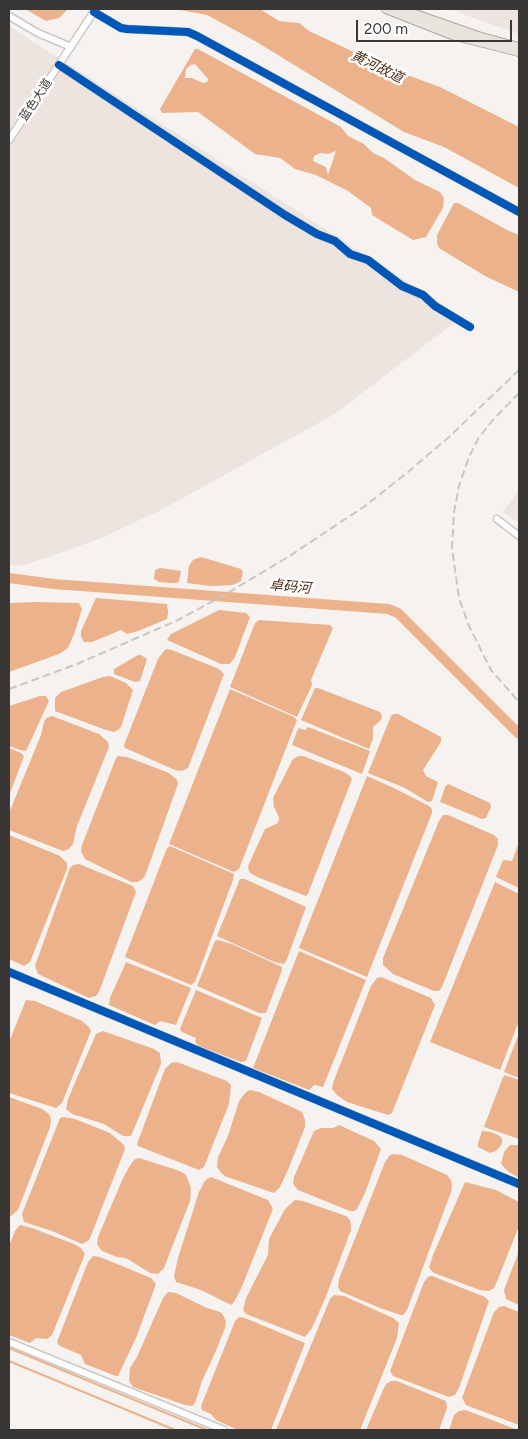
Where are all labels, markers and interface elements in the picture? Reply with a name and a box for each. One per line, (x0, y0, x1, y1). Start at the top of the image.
scale bar (358, 10, 514, 42)
text: 200 m (364, 20, 408, 38)
water label: 黄河故道 (348, 47, 406, 87)
street label: 蓝色大道 (17, 76, 55, 124)
water label: 卓码河 (268, 577, 312, 597)

